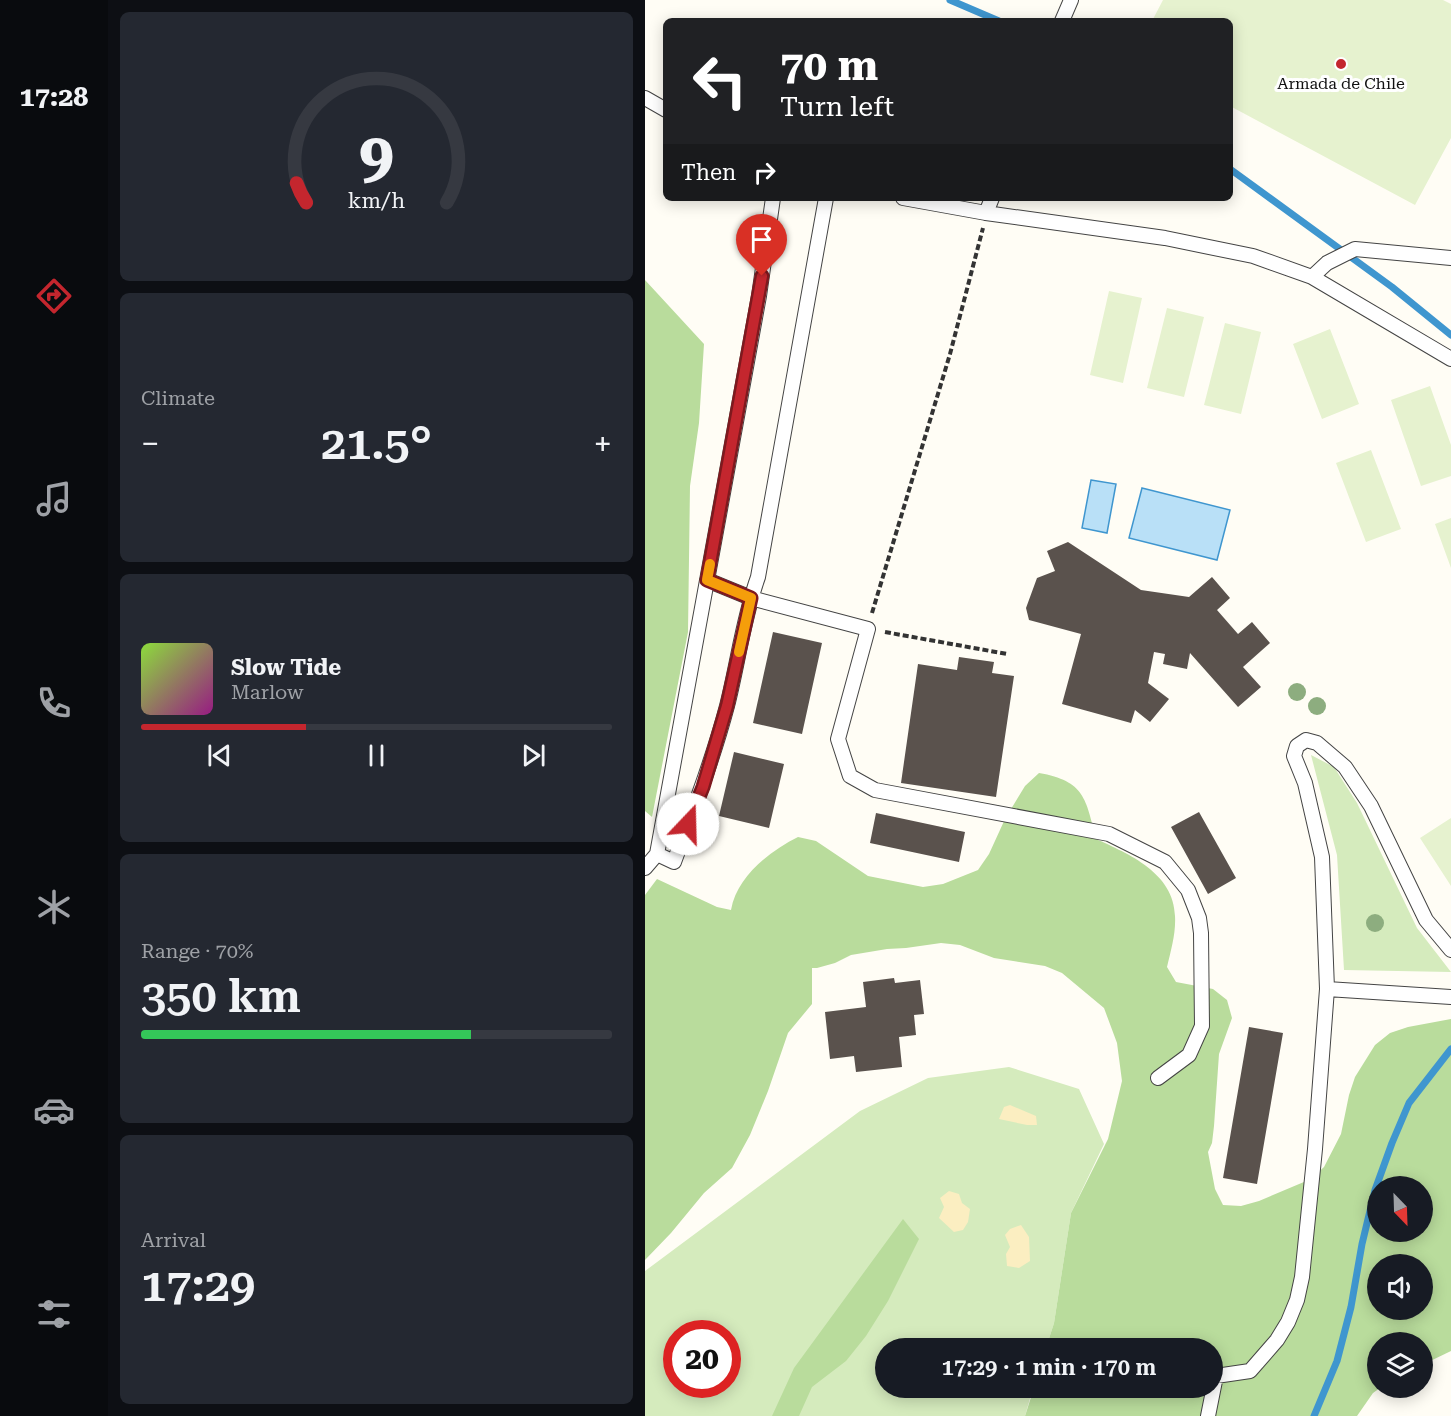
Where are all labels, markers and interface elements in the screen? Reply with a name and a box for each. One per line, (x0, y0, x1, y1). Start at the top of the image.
text: 70 m (780, 41, 878, 90)
icon: left (681, 42, 759, 120)
marker: Armada de Chile (1334, 57, 1348, 71)
place label: Armada de Chile (1277, 74, 1405, 93)
text: 17:28 (20, 81, 88, 113)
text: Turn left (780, 91, 894, 123)
text: 9 (359, 120, 394, 193)
icon: right (748, 156, 781, 189)
text: Then (681, 160, 736, 185)
text: km/h (348, 189, 405, 214)
pin (736, 214, 787, 276)
icon: arrive (745, 223, 778, 256)
icon: directions (33, 275, 75, 317)
text: Climate (141, 386, 215, 410)
text: 21.5° (321, 417, 432, 470)
text: − (141, 424, 159, 463)
text: + (594, 424, 612, 463)
icon: music (33, 478, 75, 520)
text: Slow Tide (231, 655, 341, 680)
text: Marlow (231, 680, 304, 704)
icon: phone (33, 682, 75, 724)
icon: previous (203, 739, 236, 772)
icon: pause (360, 739, 393, 772)
icon: next (517, 739, 550, 772)
position arrow (656, 792, 720, 856)
icon: climate (33, 886, 75, 928)
text: Range · 70% (141, 939, 253, 963)
text: 350 km (141, 970, 301, 1023)
icon: car (33, 1089, 75, 1131)
north arrow (1367, 1176, 1433, 1242)
map controls (1367, 1176, 1433, 1398)
text: Arrival (141, 1228, 206, 1252)
button: sound (1367, 1254, 1433, 1320)
text: 17:29 (141, 1259, 255, 1312)
icon: filters (33, 1293, 75, 1335)
speed limit sign: 20 (663, 1320, 741, 1398)
button: layers (1367, 1332, 1433, 1398)
text: 17:29 · 1 min · 170 m (942, 1355, 1156, 1380)

